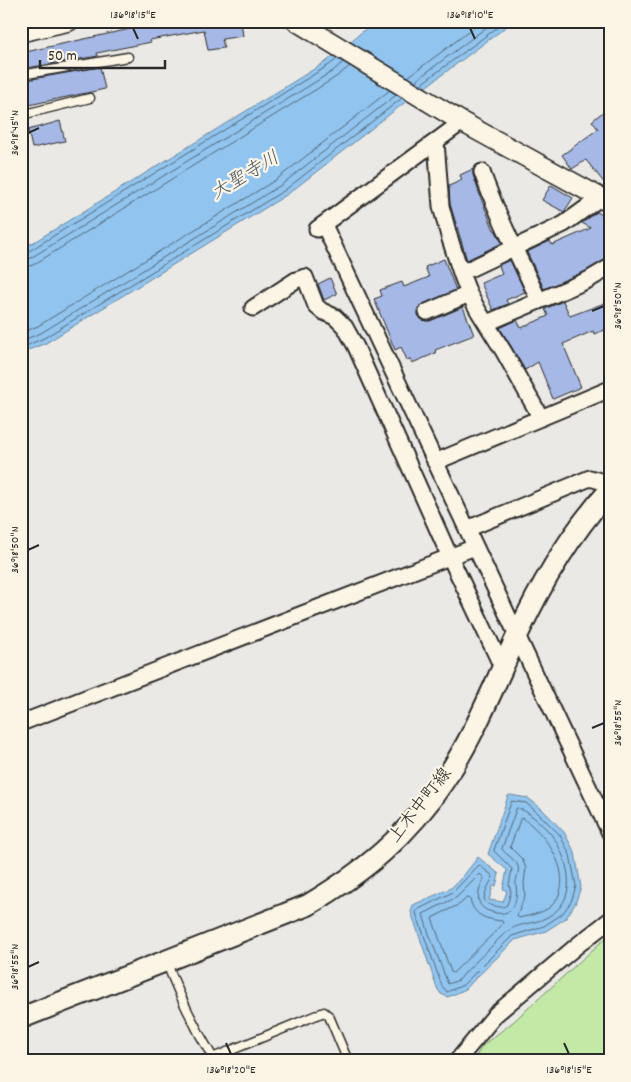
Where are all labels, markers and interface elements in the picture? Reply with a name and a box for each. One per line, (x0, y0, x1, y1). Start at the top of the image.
text: 136°18'15"E (110, 7, 156, 24)
text: 136°18'10"E (447, 7, 494, 24)
scale bar (40, 38, 165, 70)
text: 50 m (48, 46, 77, 68)
text: 36°18'45"N (7, 110, 24, 156)
water label: 大聖寺川 (206, 146, 286, 208)
text: 36°18'50"N (610, 282, 627, 330)
text: 36°18'50"N (7, 526, 24, 574)
text: 36°18'55"N (610, 700, 627, 746)
street label: 上木中町線 (383, 763, 459, 849)
text: 36°18'55"N (7, 944, 24, 990)
text: 136°18'20"E (207, 1062, 256, 1079)
text: 136°18'15"E (546, 1062, 592, 1079)

